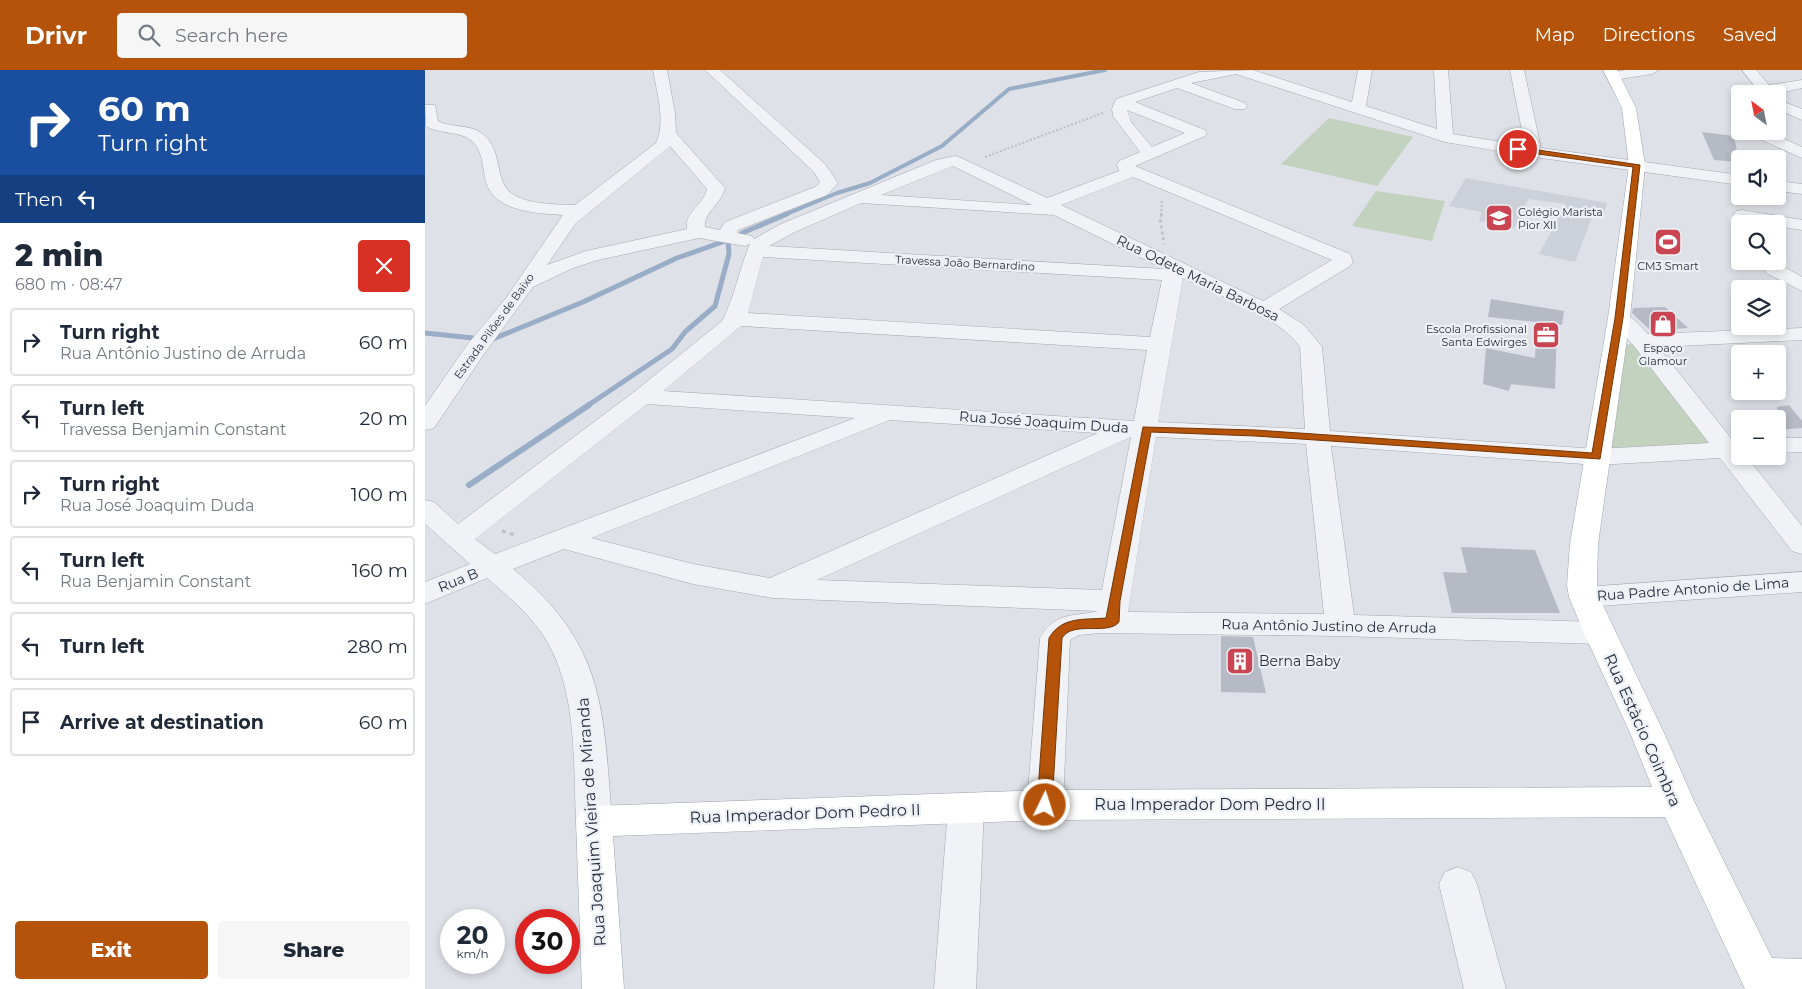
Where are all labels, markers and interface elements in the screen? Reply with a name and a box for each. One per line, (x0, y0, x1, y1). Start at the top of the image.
search box (117, 13, 467, 58)
text: Drivr (25, 21, 87, 50)
icon: search (135, 21, 163, 49)
text: Search here (175, 24, 288, 47)
text: Map (1535, 24, 1575, 46)
text: Directions (1603, 24, 1695, 46)
text: Saved (1723, 24, 1777, 46)
north arrow (1731, 85, 1786, 140)
map controls (1731, 85, 1786, 465)
text: 60 m (98, 87, 191, 130)
icon: right (15, 90, 80, 155)
pin (1497, 128, 1539, 170)
text: Turn right (98, 130, 208, 157)
icon: arrive (1504, 135, 1532, 163)
button: sound (1731, 150, 1786, 205)
icon: left (73, 185, 101, 213)
text: Then (15, 188, 63, 211)
school or university icon: Colégio Marista Pior XII (1484, 203, 1514, 233)
place label: Colégio Marista Pior XII (1518, 205, 1603, 232)
button: search (1731, 215, 1786, 270)
sports icon: CM3 Smart (1653, 227, 1683, 257)
street label: Rua Odete Maria Barbosa (1114, 231, 1282, 325)
text: 2 min (15, 237, 103, 274)
button: close (358, 240, 410, 292)
street label: Travessa João Bernardino (895, 252, 1035, 274)
place label: CM3 Smart (1637, 259, 1699, 273)
street label: Estrada Pilões de Baixo (451, 270, 537, 382)
text: 680 m · 08:47 (15, 275, 123, 294)
button: layers (1731, 280, 1786, 335)
shop icon: Espaço Glamour (1648, 309, 1678, 339)
office icon: Escola Profissional Santa Edwirges (1531, 320, 1561, 350)
text: Turn right (60, 321, 160, 344)
place label: Escola Profissional Santa Edwirges (1426, 322, 1528, 349)
icon: right (17, 328, 45, 356)
text: 60 m (359, 331, 408, 354)
place label: Espaço Glamour (1639, 341, 1687, 368)
text: Rua Antônio Justino de Arruda (60, 344, 306, 363)
button: + (1731, 345, 1786, 400)
text: Turn left (60, 397, 145, 420)
icon: left (17, 404, 45, 432)
text: 20 m (360, 407, 408, 430)
street label: Rua José Joaquim Duda (959, 407, 1129, 437)
button: − (1731, 410, 1786, 465)
text: Travessa Benjamin Constant (60, 420, 287, 439)
text: Turn right (60, 473, 160, 496)
icon: right (17, 480, 45, 508)
text: 100 m (351, 483, 408, 506)
text: Rua José Joaquim Duda (60, 496, 254, 515)
text: Turn left (60, 549, 145, 572)
icon: left (17, 556, 45, 584)
text: 160 m (352, 559, 408, 582)
street label: Rua B (435, 564, 481, 596)
text: Rua Benjamin Constant (60, 572, 251, 591)
street label: Rua Padre Antonio de Lima (1596, 573, 1790, 605)
street label: Rua Antônio Justino de Arruda (1221, 615, 1437, 637)
icon: left (17, 632, 45, 660)
text: Turn left (60, 635, 145, 658)
text: 280 m (347, 635, 408, 658)
building icon: Berna Baby (1225, 646, 1255, 676)
street label: Rua Estàcio Coimbra (1600, 651, 1685, 810)
place label: Berna Baby (1259, 652, 1341, 670)
street label: Rua Joaquim Vieira de Miranda (573, 697, 610, 947)
icon: arrive (17, 708, 45, 736)
text: Arrive at destination (60, 711, 264, 734)
text: 60 m (359, 711, 408, 734)
position arrow (1018, 778, 1070, 830)
street label: Rua Imperador Dom Pedro II (1094, 795, 1326, 814)
street label: Rua Imperador Dom Pedro II (689, 800, 921, 827)
speed limit sign: 30 (515, 909, 580, 974)
text: 20 (457, 920, 488, 950)
button: Exit (15, 921, 208, 979)
button: Share (218, 921, 410, 979)
text: km/h (456, 946, 489, 961)

